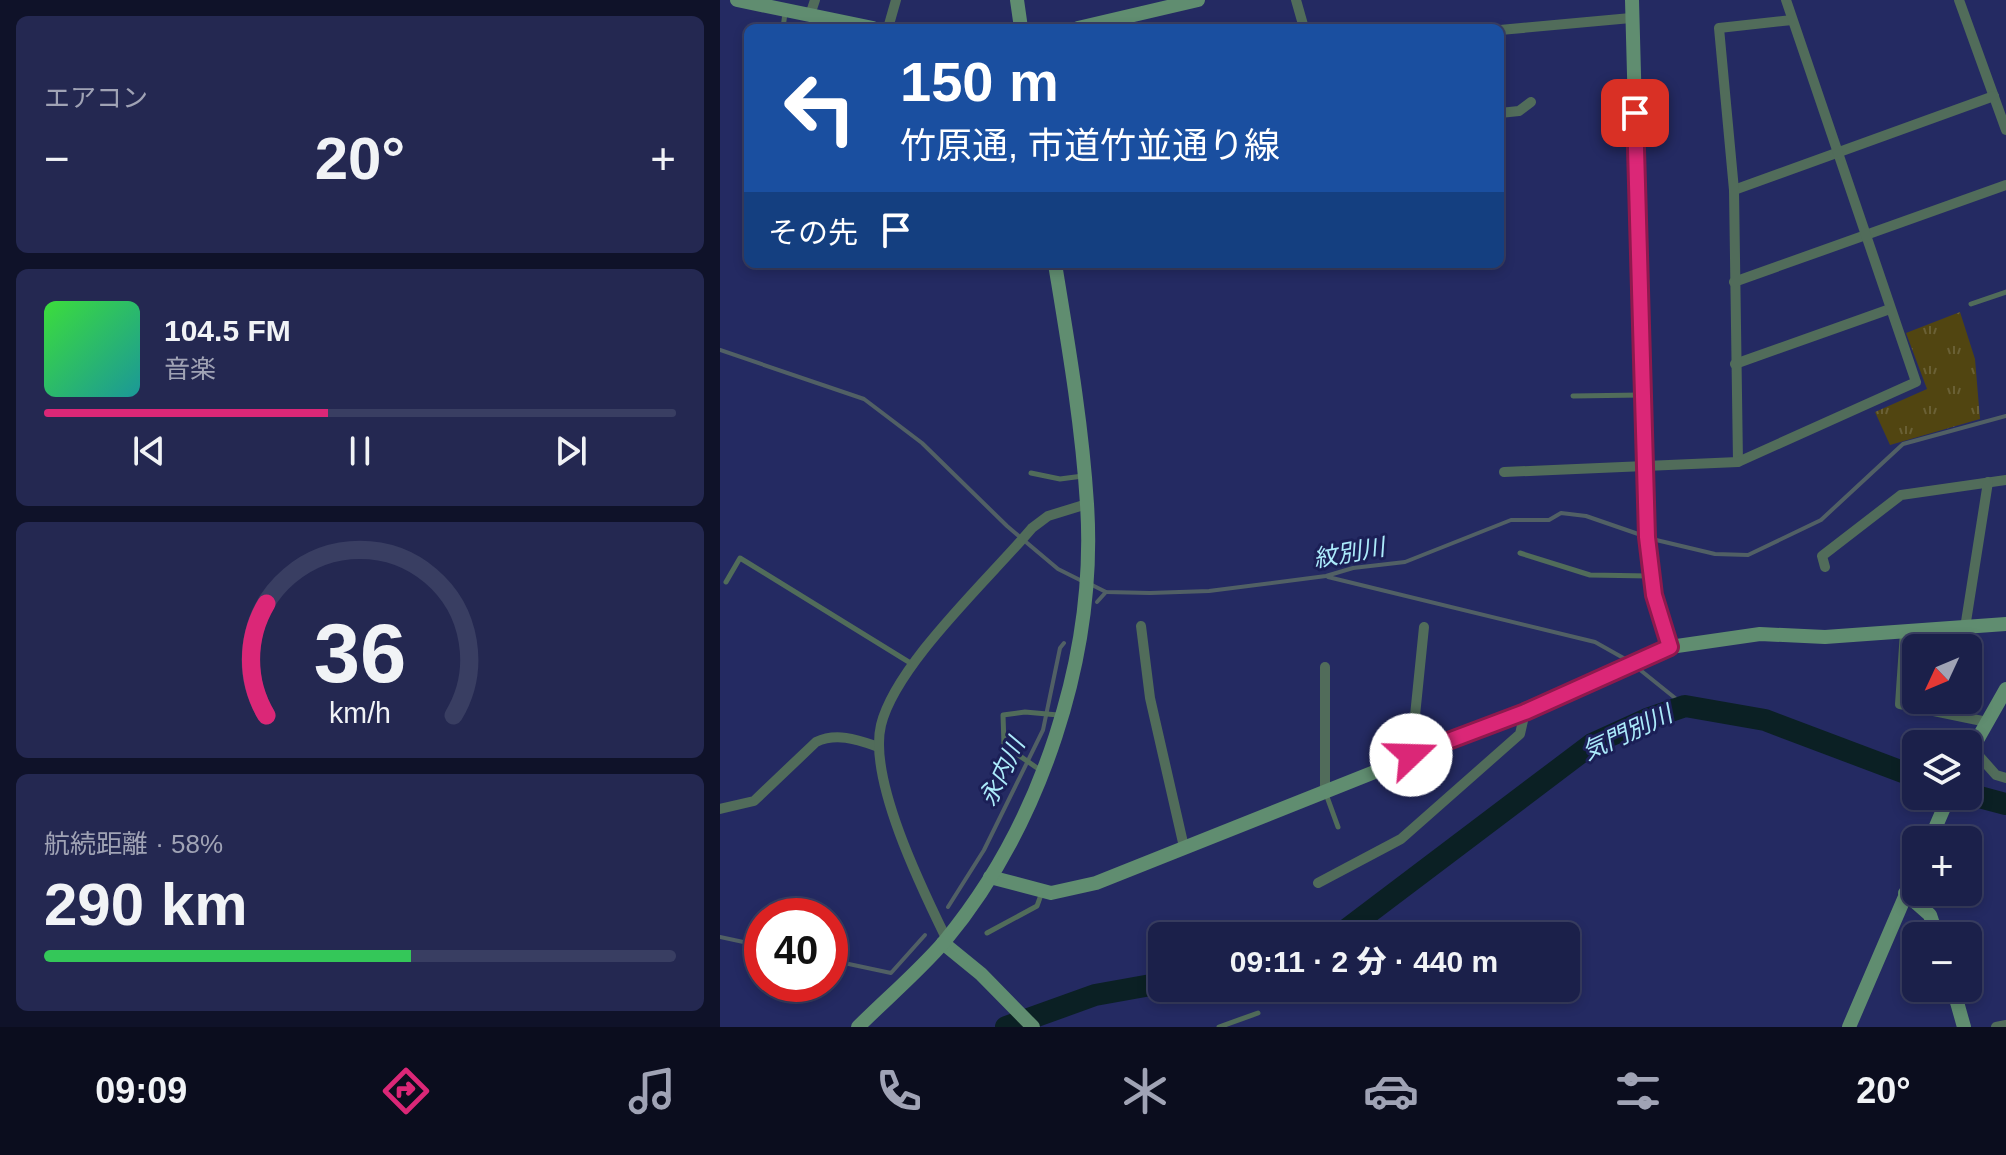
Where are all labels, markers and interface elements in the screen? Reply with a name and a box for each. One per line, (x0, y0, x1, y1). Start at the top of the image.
text: 150 m (900, 50, 1059, 113)
icon: left (768, 56, 872, 160)
pin (1601, 79, 1669, 147)
text: エアコン (44, 83, 148, 113)
icon: arrive (1613, 91, 1657, 135)
text: 20° (315, 125, 405, 192)
text: 竹原通, 市道竹並通り線 (900, 125, 1280, 166)
text: − (44, 134, 70, 183)
text: + (650, 134, 676, 183)
icon: arrive (874, 208, 918, 252)
text: その先 (768, 216, 858, 249)
text: 104.5 FM (164, 314, 291, 347)
text: 音楽 (164, 354, 216, 384)
icon: previous (127, 429, 171, 473)
icon: pause (338, 429, 382, 473)
icon: next (549, 429, 593, 473)
water label: 紋別川 (1311, 532, 1390, 572)
text: 36 (314, 606, 406, 699)
north arrow (1902, 634, 1982, 714)
map controls (1902, 634, 1982, 1002)
text: km/h (329, 697, 391, 729)
water label: 気門別川 (1578, 699, 1679, 765)
position arrow (1369, 713, 1453, 797)
button: layers (1902, 730, 1982, 810)
water label: 永内川 (974, 731, 1031, 810)
button: + (1902, 826, 1982, 906)
text: 航続距離 · 58% (44, 829, 223, 859)
text: 290 km (44, 871, 248, 938)
speed limit sign: 40 (744, 898, 848, 1002)
button: − (1902, 922, 1982, 1002)
text: 09:11 · 2 分 · 440 m (1230, 945, 1498, 978)
icon: directions (378, 1063, 434, 1119)
icon: music (624, 1063, 680, 1119)
icon: phone (871, 1063, 927, 1119)
icon: climate (1117, 1063, 1173, 1119)
icon: car (1363, 1063, 1419, 1119)
icon: filters (1610, 1063, 1666, 1119)
text: 09:09 (95, 1070, 187, 1111)
text: 20° (1856, 1070, 1911, 1111)

